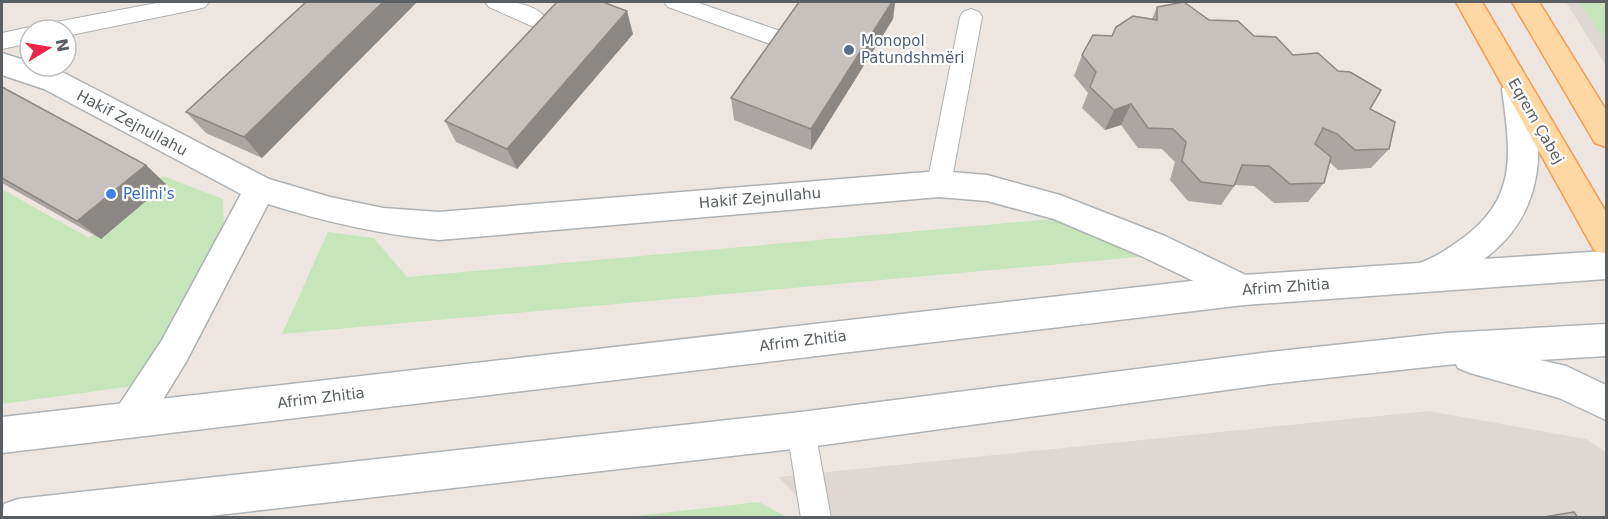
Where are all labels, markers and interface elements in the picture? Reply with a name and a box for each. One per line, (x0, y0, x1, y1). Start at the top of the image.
north arrow (18, 18, 78, 78)
place label: Monopol Patundshmëri (861, 32, 964, 67)
text: N (52, 37, 73, 54)
marker: Monopol Patundshmëri (842, 43, 856, 57)
street label: Eqrem Çabej (1504, 75, 1568, 167)
street label: Hakif Zejnullahu (74, 86, 190, 160)
street label: Hakif Zejnullahu (698, 184, 822, 212)
place label: Pelini's (123, 185, 175, 203)
marker: Pelini's (104, 187, 118, 201)
street label: Afrim Zhitia (1242, 275, 1330, 299)
street label: Afrim Zhitia (758, 327, 848, 355)
street label: Afrim Zhitia (276, 384, 366, 412)

